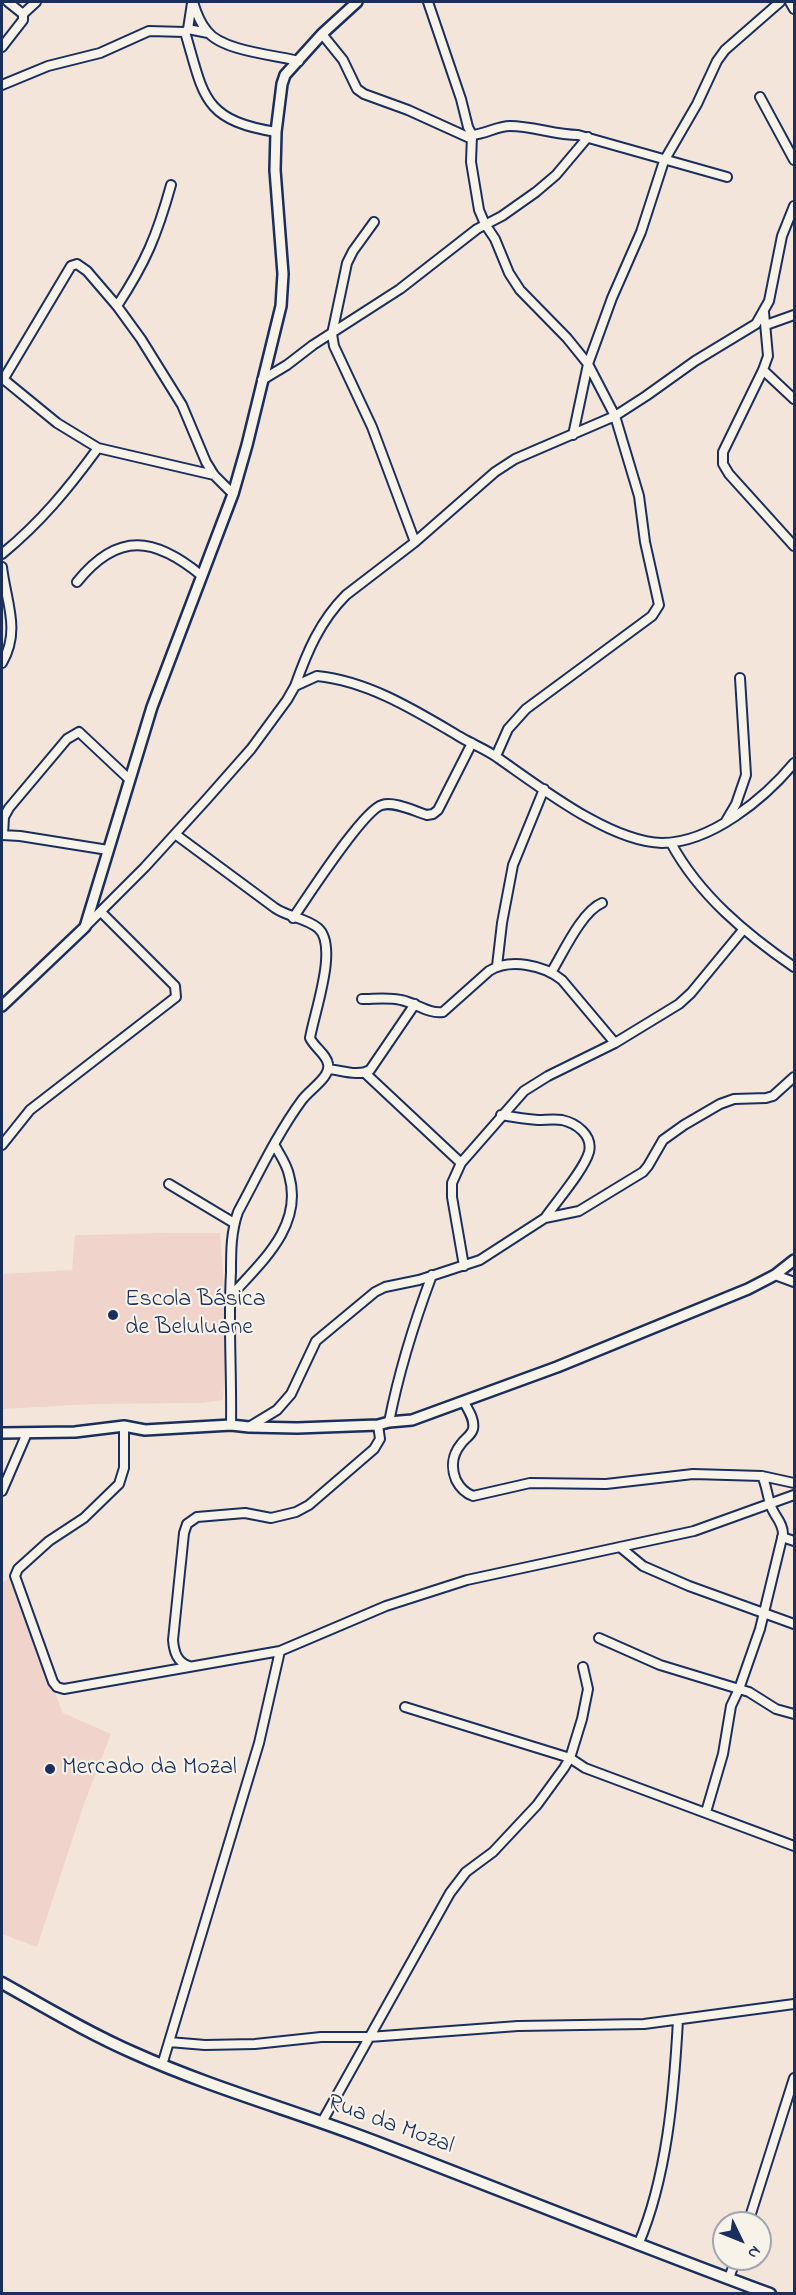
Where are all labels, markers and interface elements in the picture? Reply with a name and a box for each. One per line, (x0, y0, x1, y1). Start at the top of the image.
place label: Escola Básica de Beluluane (125, 1287, 266, 1343)
marker: Escola Básica de Beluluane (106, 1308, 120, 1322)
place label: Mercado da Mozal (62, 1755, 237, 1783)
marker: Mercado da Mozal (43, 1762, 57, 1776)
street label: Rua da Mozal (323, 2090, 457, 2162)
north arrow (712, 2211, 772, 2271)
text: N (741, 2240, 766, 2264)

